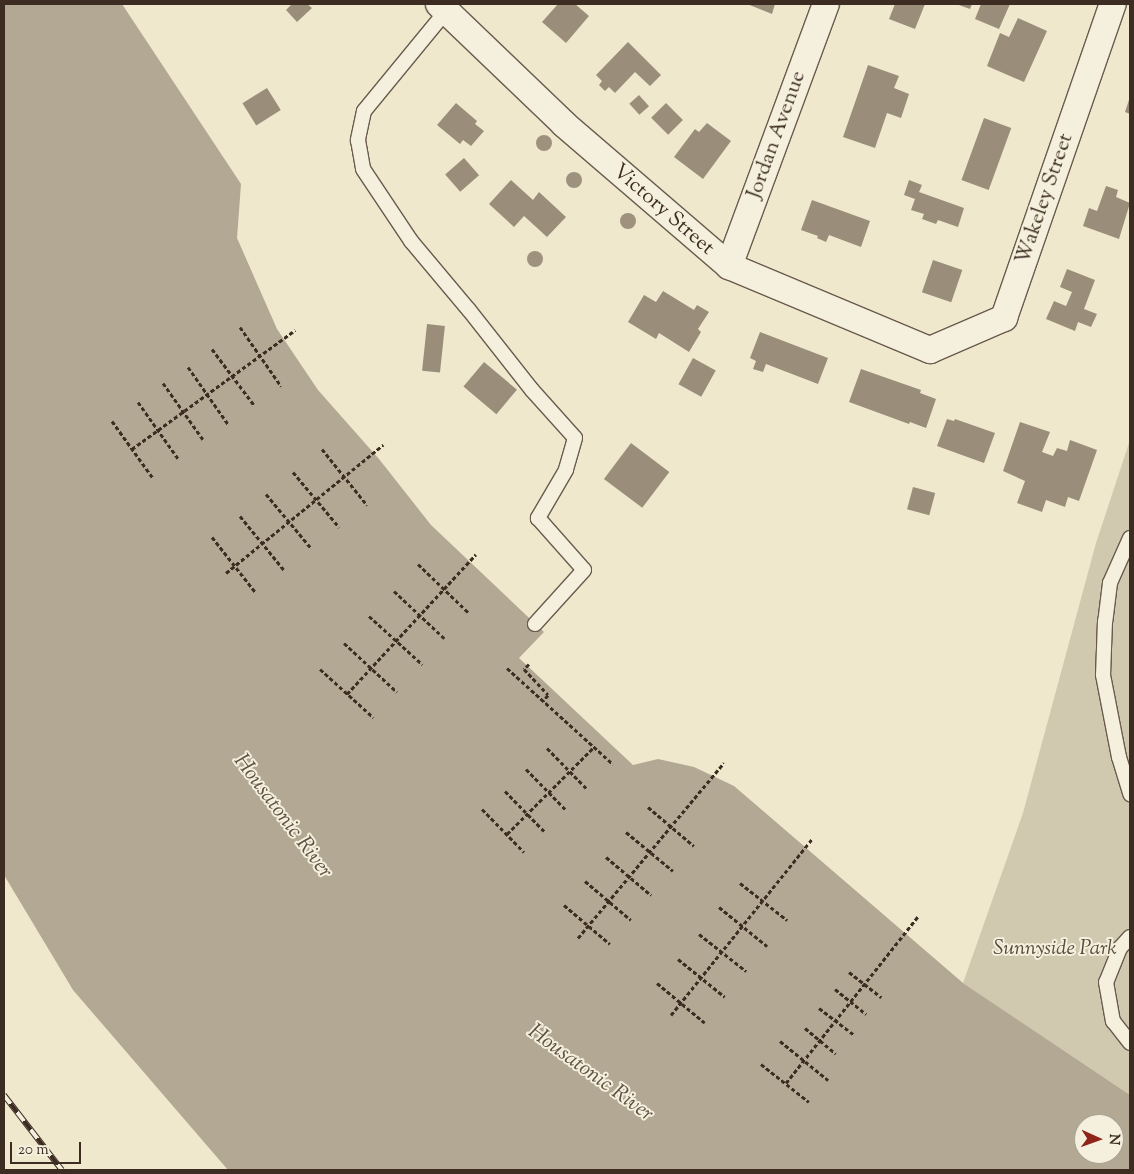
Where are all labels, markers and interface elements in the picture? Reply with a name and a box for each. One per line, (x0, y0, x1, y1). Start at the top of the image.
street label: Jordan Avenue (742, 68, 812, 202)
street label: Wakeley Street (1011, 130, 1079, 268)
street label: Victory Street (607, 159, 719, 261)
water label: Housatonic River (227, 750, 337, 884)
park label: Sunnyside Park (993, 936, 1117, 962)
water label: Housatonic River (522, 1020, 658, 1128)
north arrow (1074, 1114, 1124, 1164)
scale bar (12, 1132, 84, 1164)
text: N (1103, 1134, 1123, 1145)
text: 20 m (18, 1140, 49, 1161)

